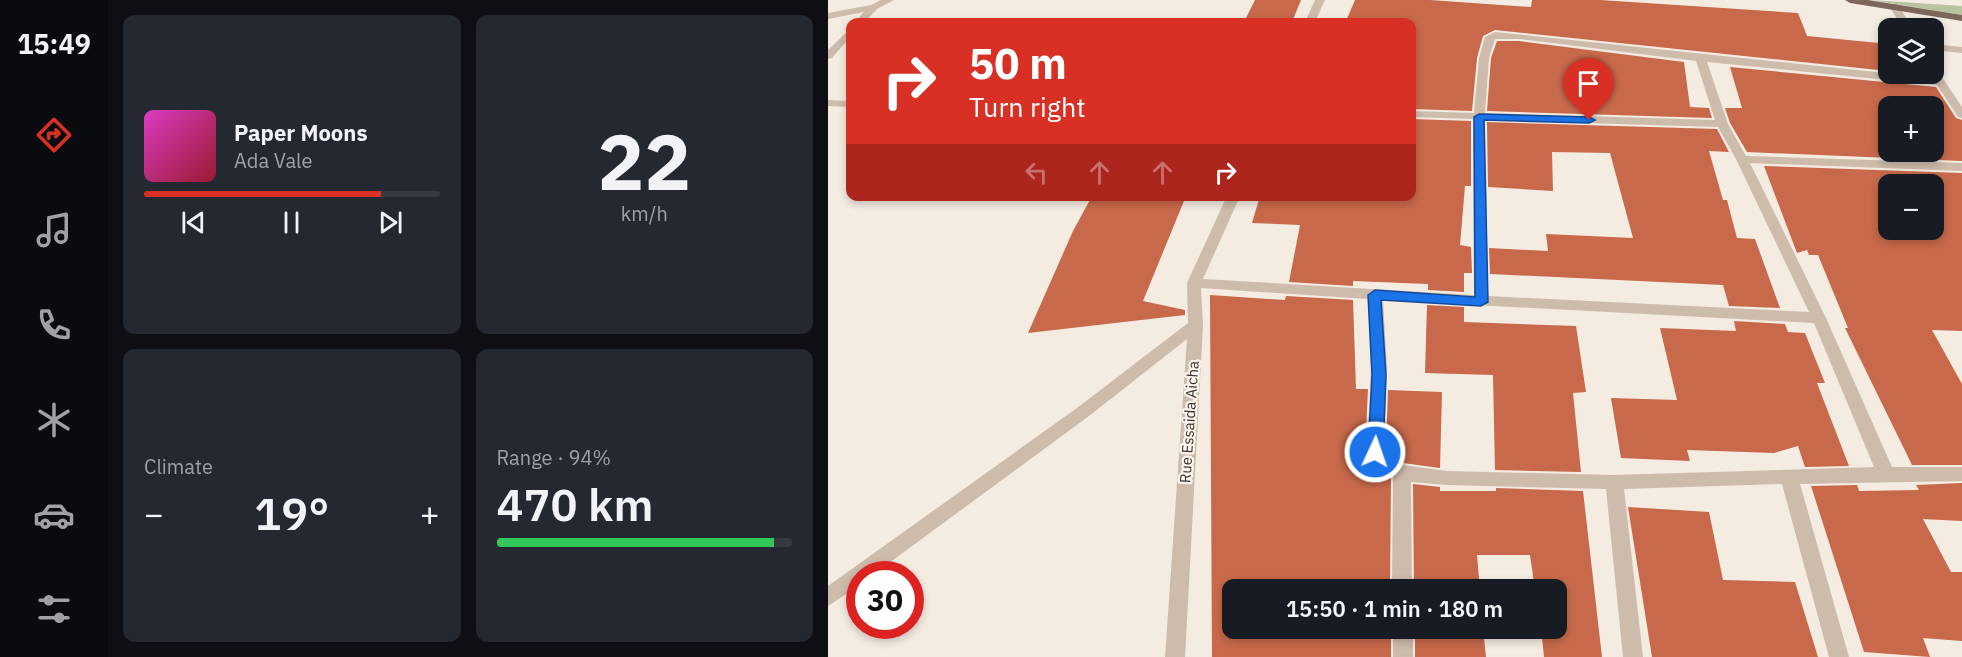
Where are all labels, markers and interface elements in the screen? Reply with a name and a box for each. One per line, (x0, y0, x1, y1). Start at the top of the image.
map controls (1878, 18, 1944, 240)
button: layers (1878, 18, 1944, 84)
text: 15:49 (17, 26, 91, 61)
text: 50 m (969, 36, 1067, 91)
icon: right (870, 42, 948, 120)
pin (1563, 58, 1614, 120)
icon: arrive (1572, 67, 1605, 100)
text: Turn right (969, 89, 1086, 124)
button: + (1878, 96, 1944, 162)
text: 22 (597, 110, 691, 211)
icon: directions (33, 114, 75, 156)
text: Paper Moons (234, 118, 367, 147)
text: Ada Vale (234, 147, 313, 174)
icon: left (1020, 156, 1053, 189)
icon: ahead (1083, 156, 1116, 189)
icon: ahead (1146, 156, 1179, 189)
icon: right (1209, 156, 1242, 189)
button: − (1878, 174, 1944, 240)
text: km/h (621, 200, 668, 227)
icon: previous (177, 206, 210, 239)
icon: pause (275, 206, 308, 239)
icon: next (374, 206, 407, 239)
icon: music (33, 209, 75, 251)
icon: phone (33, 304, 75, 346)
street label: Rue Essaida Aicha (1175, 360, 1203, 484)
icon: climate (33, 399, 75, 441)
position arrow (1343, 420, 1407, 484)
text: Range · 94% (497, 444, 611, 471)
text: Climate (144, 453, 213, 480)
text: 470 km (497, 475, 653, 533)
text: 19° (254, 484, 329, 542)
text: − (144, 492, 164, 535)
text: + (420, 492, 439, 535)
icon: car (33, 494, 75, 536)
speed limit sign: 30 (846, 561, 924, 639)
icon: filters (33, 588, 75, 630)
text: 15:50 · 1 min · 180 m (1286, 594, 1503, 623)

